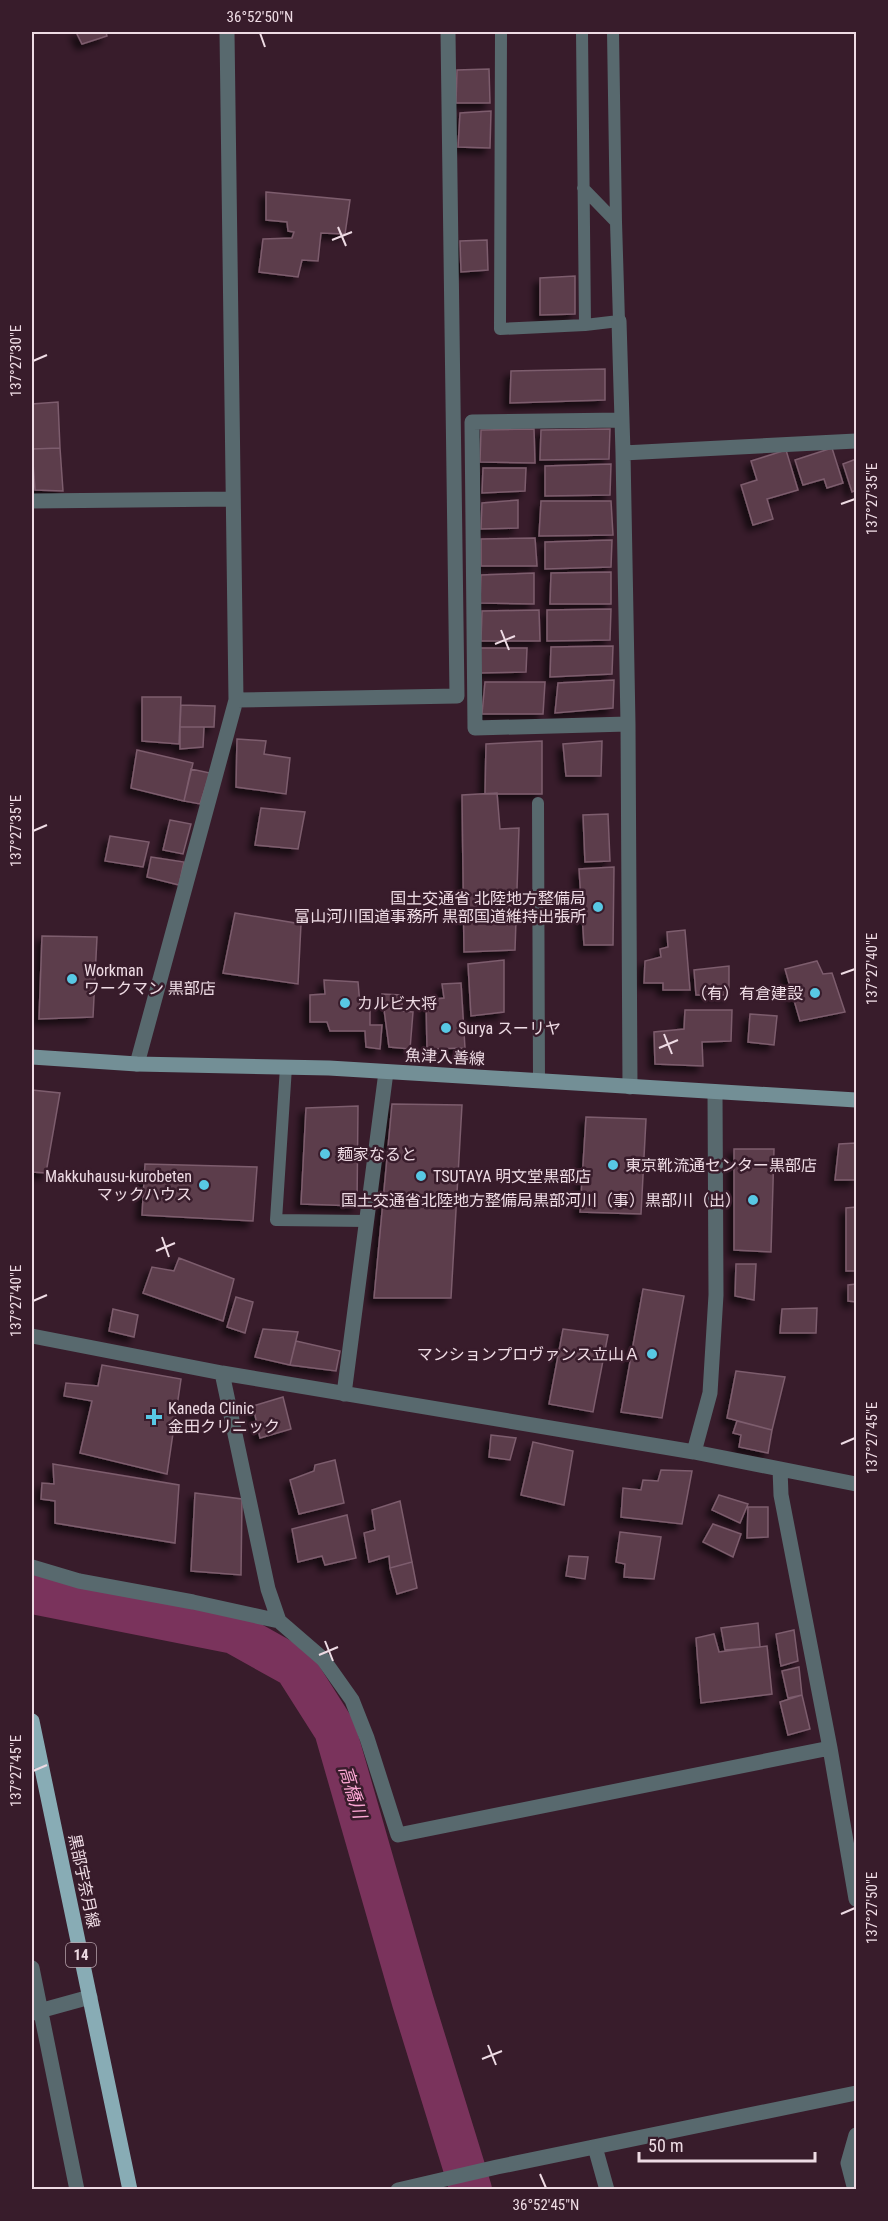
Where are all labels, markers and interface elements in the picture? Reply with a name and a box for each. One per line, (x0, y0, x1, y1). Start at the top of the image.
text: 36°52'50"N (227, 8, 293, 26)
text: 137°27'30"E (7, 325, 25, 397)
text: 137°27'35"E (863, 463, 881, 535)
text: 137°27'35"E (7, 795, 25, 867)
place label: 国土交通省 北陸地方整備局 富山河川国道事務所 黒部国道維持出張所 (294, 889, 586, 926)
marker: 国土交通省 北陸地方整備局 富山河川国道事務所 黒部国道維持出張所 (591, 900, 605, 914)
text: 137°27'40"E (863, 933, 881, 1005)
place label: Workman ワークマン 黒部店 (84, 961, 216, 998)
marker: Workman ワークマン 黒部店 (65, 972, 79, 986)
place label: （有）有倉建設 (691, 984, 803, 1003)
marker: （有）有倉建設 (808, 986, 822, 1000)
place label: カルビ大将 (357, 994, 437, 1013)
marker: カルビ大将 (338, 996, 352, 1010)
place label: Surya スーリヤ (458, 1019, 561, 1038)
marker: Surya スーリヤ (439, 1021, 453, 1035)
street label: 魚津入善線 (405, 1045, 485, 1069)
place label: 麺家なると (337, 1145, 417, 1164)
marker: 麺家なると (318, 1147, 332, 1161)
place label: 東京靴流通センター黒部店 (625, 1156, 817, 1175)
marker: 東京靴流通センター黒部店 (606, 1158, 620, 1172)
place label: Makkuhausu-kurobeten マックハウス (45, 1167, 192, 1204)
place label: TSUTAYA 明文堂黒部店 (433, 1167, 591, 1186)
marker: TSUTAYA 明文堂黒部店 (414, 1169, 428, 1183)
marker: Makkuhausu-kurobeten マックハウス (197, 1178, 211, 1192)
place label: 国土交通省北陸地方整備局黒部河川（事）黒部川（出） (341, 1191, 741, 1210)
marker: 国土交通省北陸地方整備局黒部河川（事）黒部川（出） (746, 1193, 760, 1207)
text: 137°27'40"E (7, 1265, 25, 1337)
place label: マンションプロヴァンス立山Ａ (417, 1345, 640, 1364)
marker: マンションプロヴァンス立山Ａ (645, 1347, 659, 1361)
place label: Kaneda Clinic 金田クリニック (168, 1399, 280, 1436)
text: 137°27'45"E (863, 1402, 881, 1474)
marker: Kaneda Clinic 金田クリニック (145, 1408, 163, 1426)
text: 137°27'45"E (7, 1735, 25, 1807)
water label: 高橋川 (335, 1763, 372, 1823)
street label: 黒部宇奈月線 (65, 1832, 103, 1930)
text: 137°27'50"E (863, 1872, 881, 1944)
road number: 14 (66, 1943, 96, 1967)
scale bar (639, 2125, 814, 2163)
text: 50 m (648, 2135, 683, 2156)
text: 36°52'45"N (513, 2196, 579, 2214)

